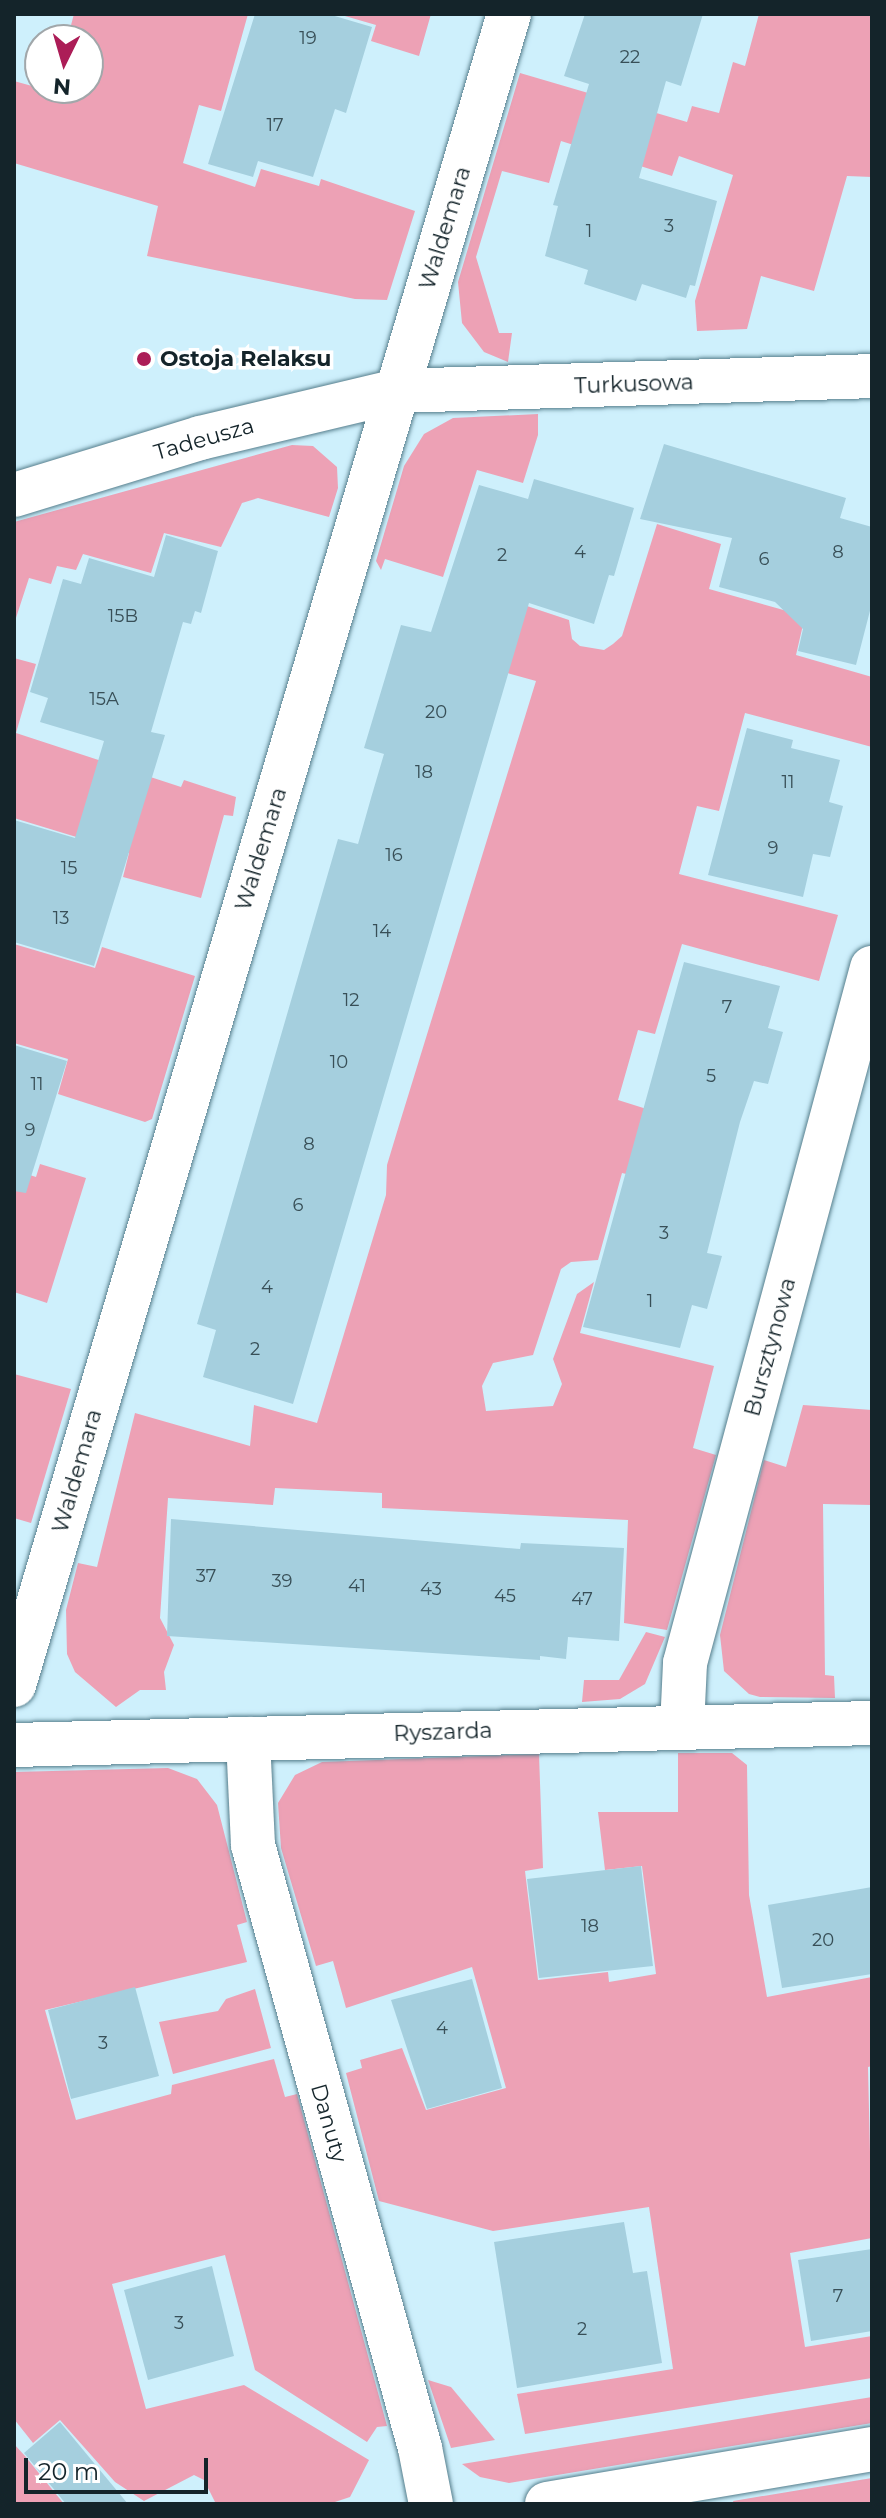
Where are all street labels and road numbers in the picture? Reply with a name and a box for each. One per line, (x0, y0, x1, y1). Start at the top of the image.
street label: Waldemara (414, 163, 476, 293)
street label: Turkusowa (574, 369, 694, 399)
street label: Tadeusza (151, 412, 257, 466)
street label: Waldemara (230, 784, 292, 914)
street label: Bursztynowa (739, 1275, 801, 1419)
street label: Waldemara (47, 1406, 107, 1536)
street label: Ryszarda (393, 1717, 493, 1747)
street label: Danuty (305, 2080, 353, 2166)

